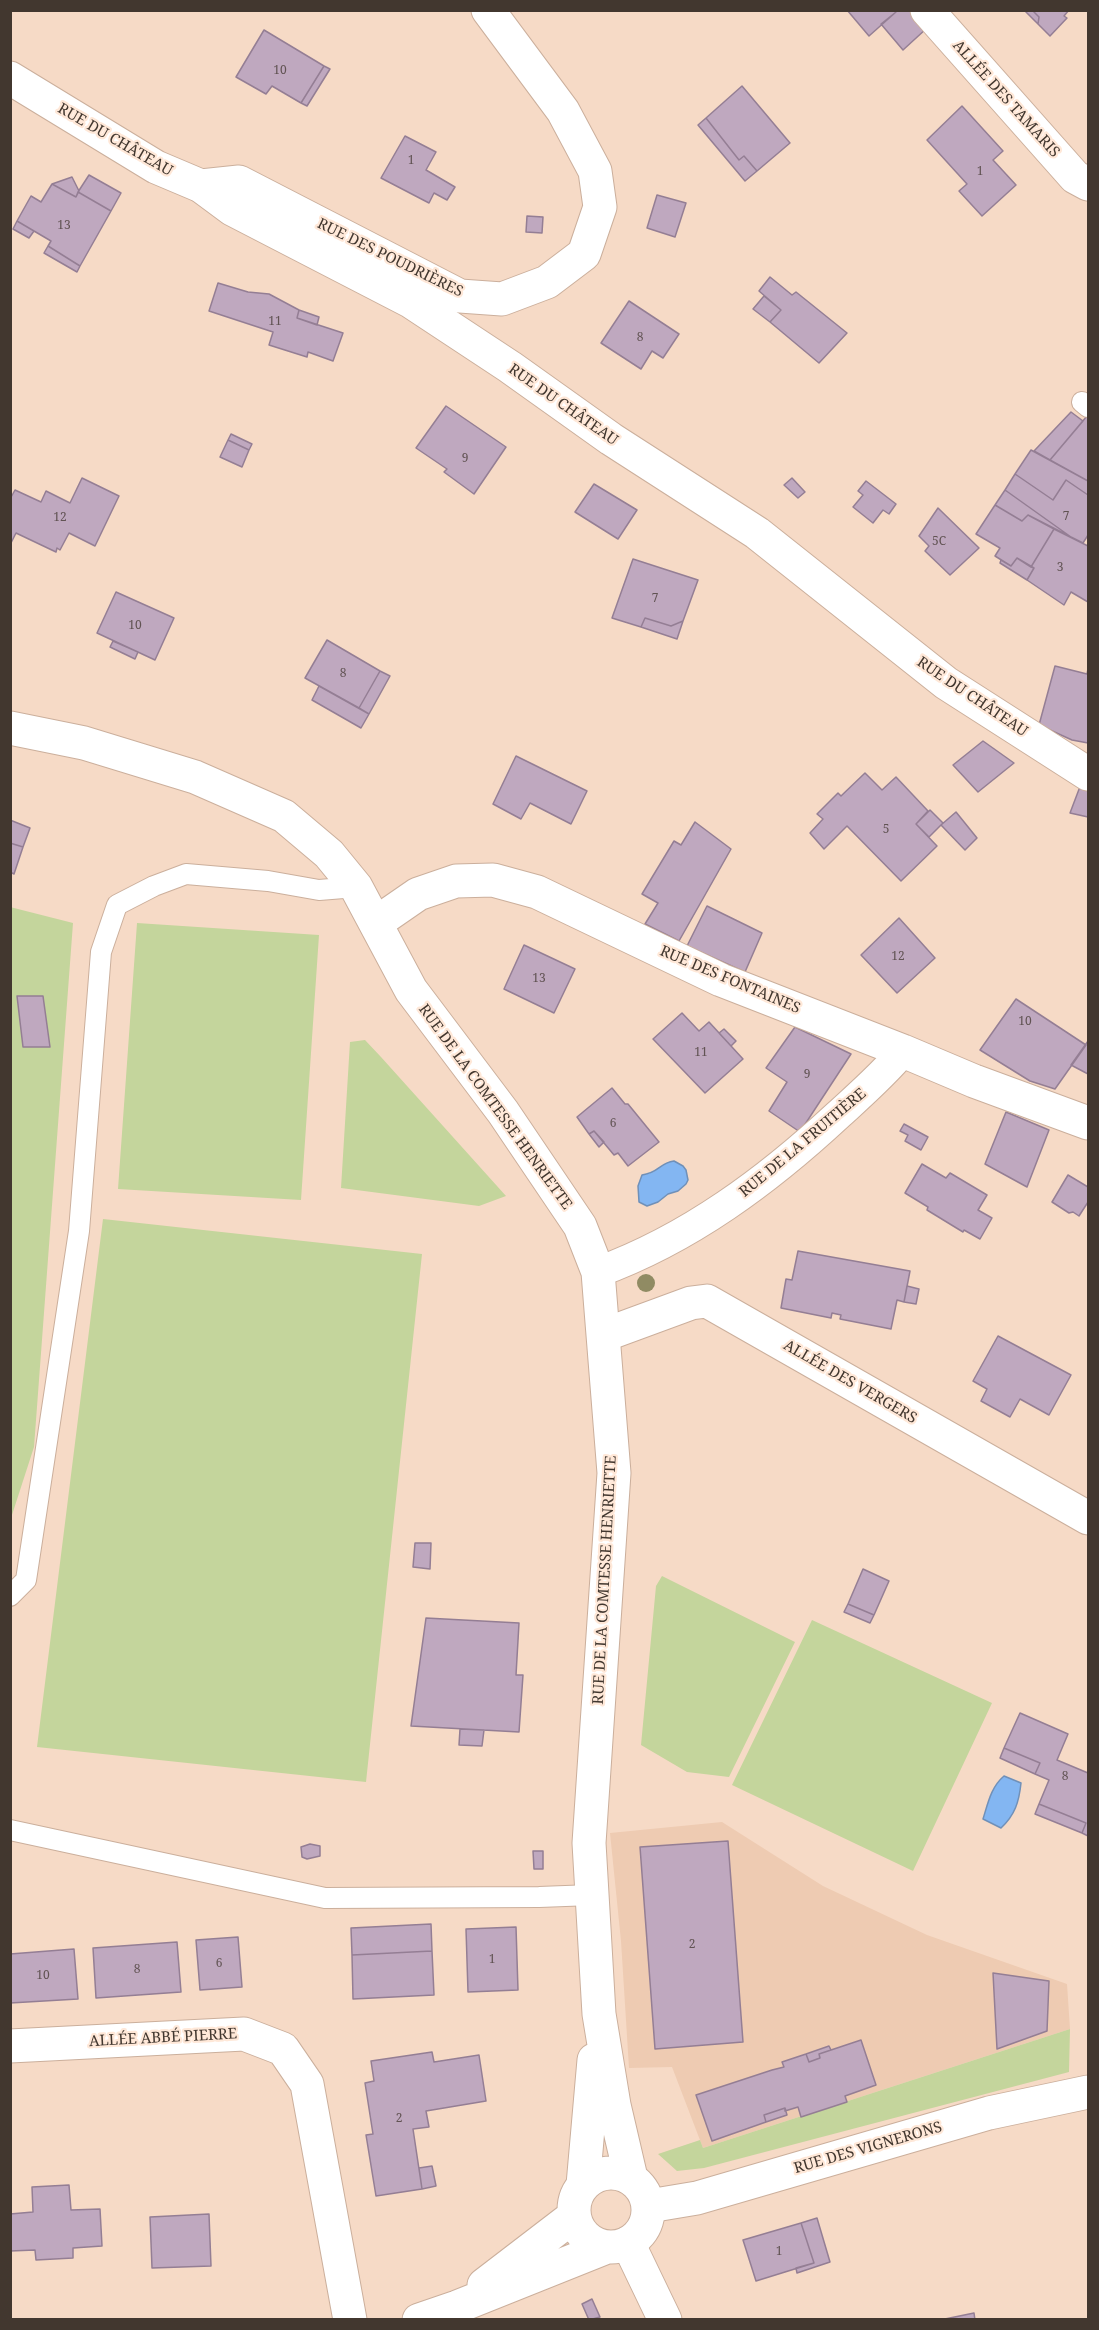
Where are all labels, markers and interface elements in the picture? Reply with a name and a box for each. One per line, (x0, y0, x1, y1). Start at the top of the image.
street label: ALLÉE DES TAMARIS (949, 37, 1063, 161)
house number: 10 (273, 64, 287, 78)
street label: RUE DU CHÂTEAU (54, 100, 176, 180)
house number: 1 (408, 154, 414, 168)
house number: 1 (977, 165, 983, 179)
street label: RUE DES POUDRIÈRES (314, 215, 466, 301)
house number: 13 (57, 219, 71, 233)
house number: 11 (268, 315, 282, 329)
house number: 8 (637, 331, 643, 345)
street label: RUE DU CHÂTEAU (505, 360, 621, 450)
house number: 9 (462, 452, 468, 466)
house number: 7 (1063, 510, 1069, 524)
house number: 12 (53, 511, 67, 525)
house number: 5C (932, 535, 946, 549)
house number: 3 (1057, 561, 1063, 575)
house number: 7 (652, 592, 658, 606)
house number: 10 (128, 619, 142, 633)
street label: RUE DU CHÂTEAU (913, 653, 1031, 741)
house number: 8 (340, 667, 346, 681)
house number: 5 (883, 823, 889, 837)
street label: RUE DES FONTAINES (657, 942, 803, 1018)
house number: 12 (891, 950, 905, 964)
house number: 13 (532, 972, 546, 986)
street label: RUE DE LA COMTESSE HENRIETTE (414, 1001, 576, 1213)
house number: 10 (1018, 1015, 1032, 1029)
house number: 11 (694, 1046, 708, 1060)
house number: 9 (804, 1068, 810, 1082)
street label: RUE DE LA FRUITIÈRE (736, 1085, 870, 1201)
house number: 6 (610, 1117, 616, 1131)
street label: ALLÉE DES VERGERS (780, 1336, 920, 1428)
street label: RUE DE LA COMTESSE HENRIETTE (589, 1455, 621, 1705)
house number: 8 (1062, 1770, 1068, 1784)
house number: 2 (689, 1938, 695, 1952)
house number: 1 (489, 1953, 495, 1967)
house number: 6 (216, 1957, 222, 1971)
house number: 8 (134, 1963, 140, 1977)
house number: 10 (36, 1969, 50, 1983)
street label: ALLÉE ABBÉ PIERRE (89, 2025, 237, 2051)
house number: 2 (396, 2112, 402, 2126)
street label: RUE DES VIGNERONS (792, 2118, 944, 2178)
house number: 1 (776, 2245, 782, 2259)

